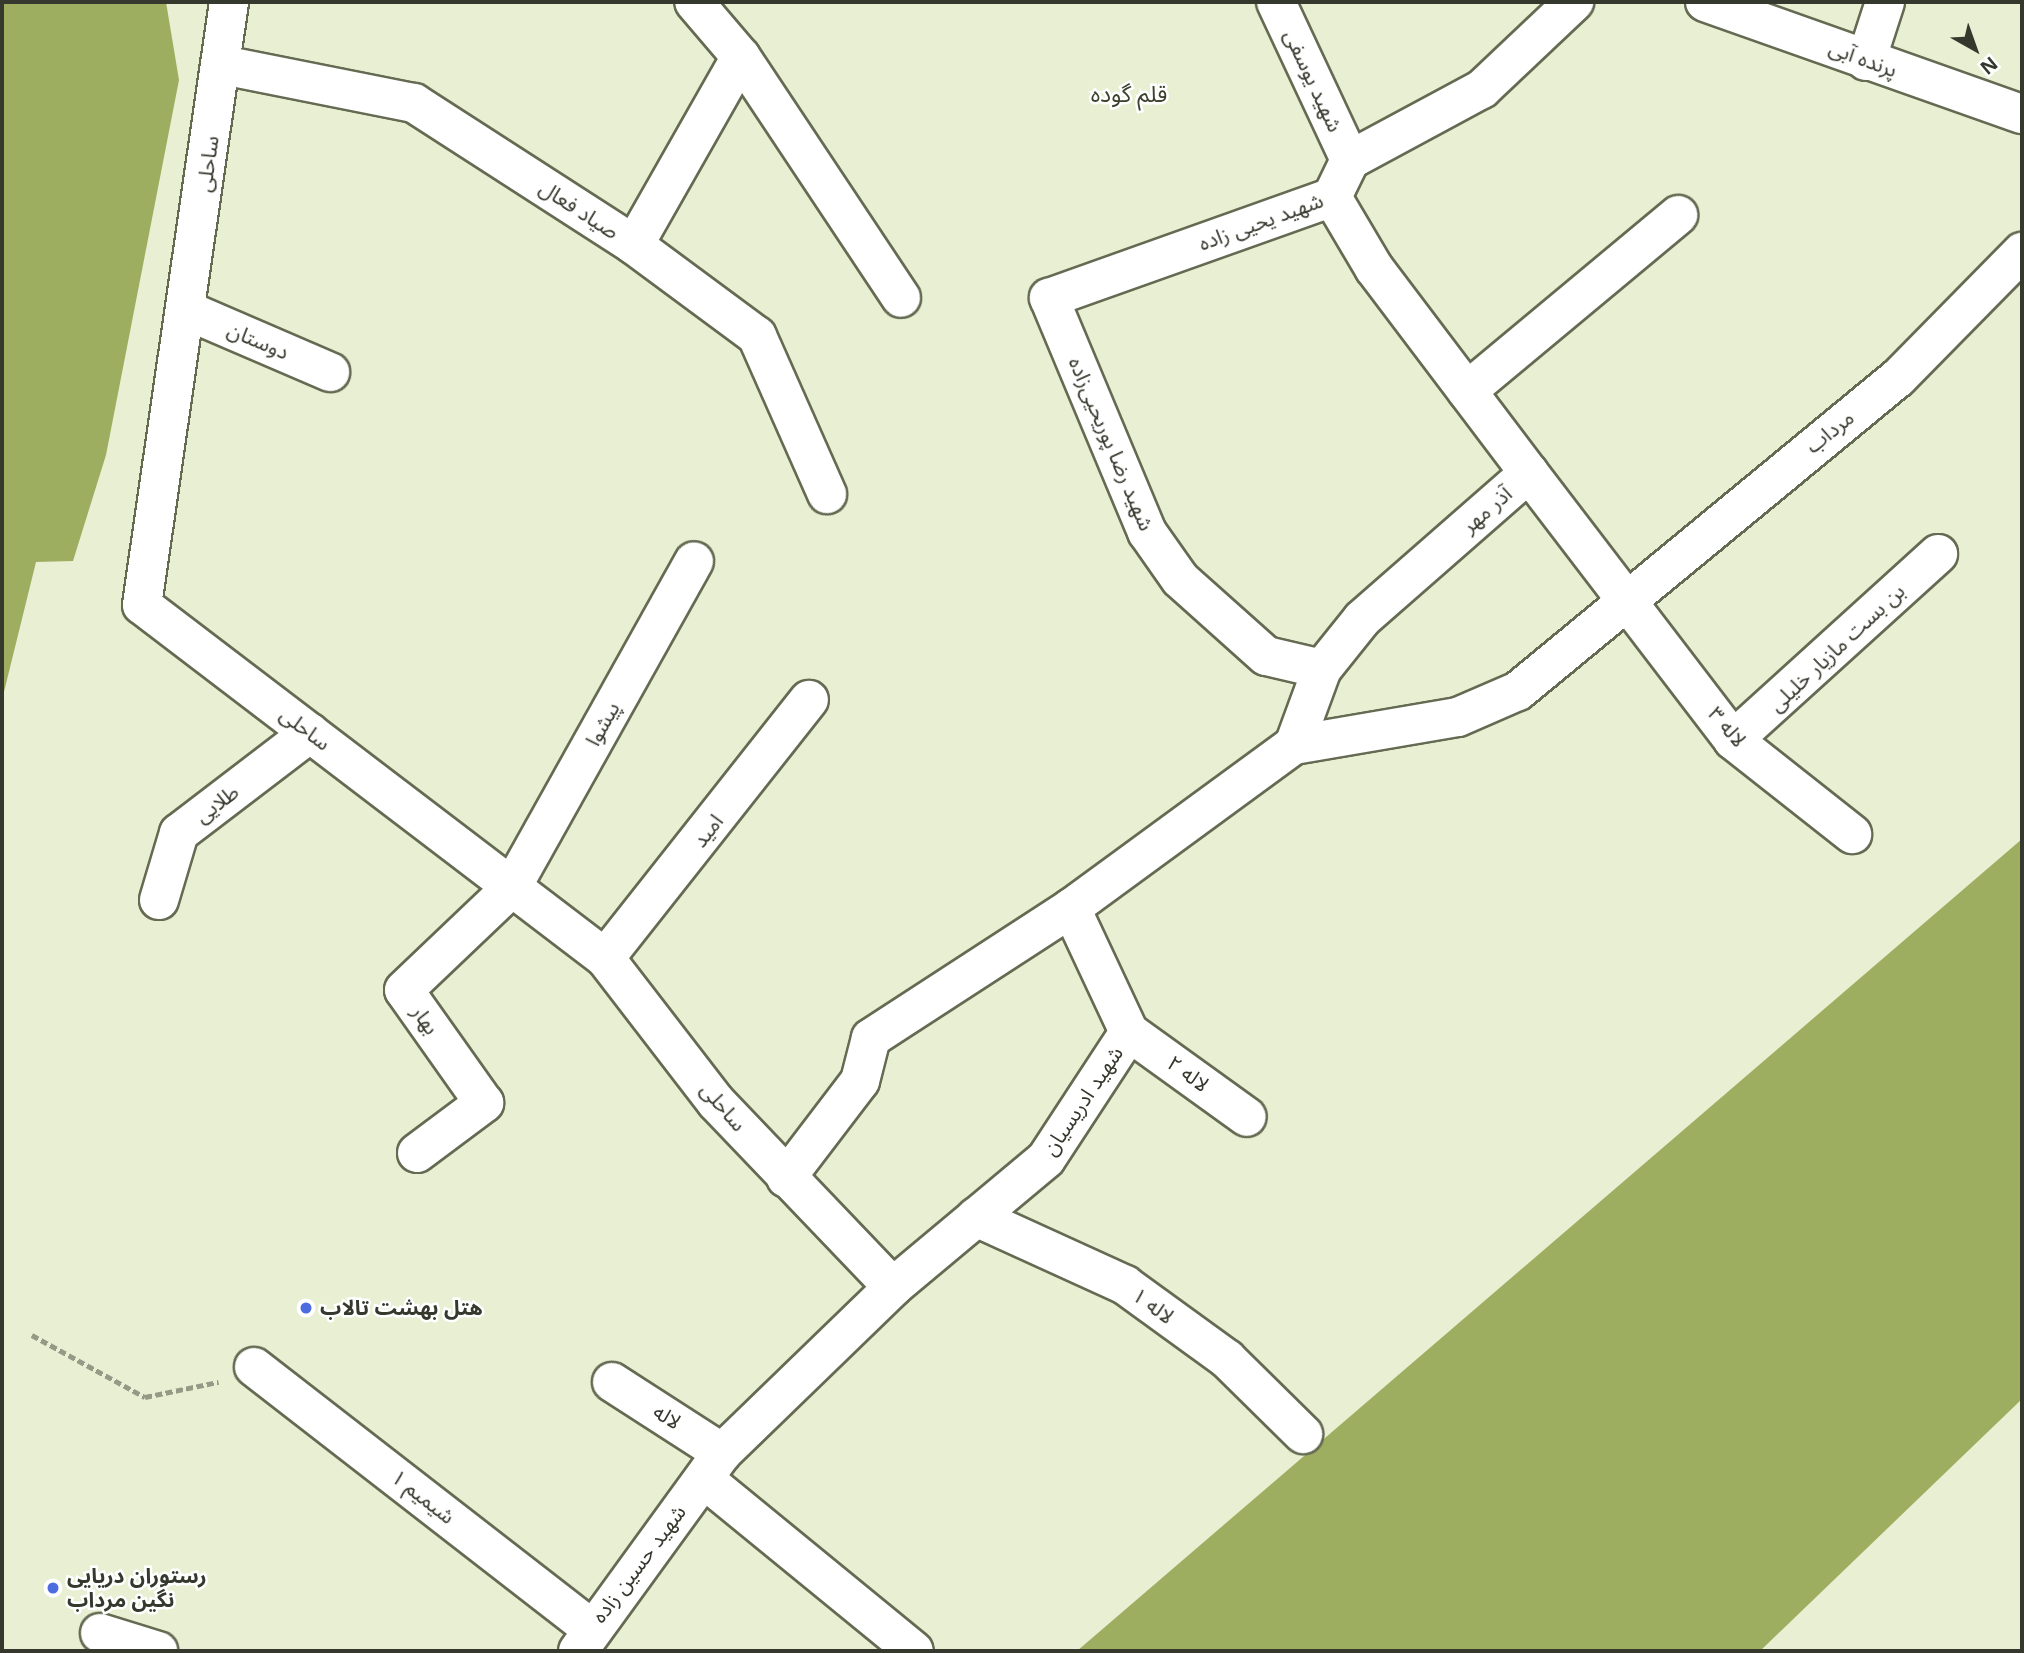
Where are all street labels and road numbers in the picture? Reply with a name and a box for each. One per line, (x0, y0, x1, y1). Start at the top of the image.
street label: شهید یوسفی (1278, 26, 1348, 136)
street label: پرنده آبی (1825, 35, 1901, 83)
street label: ساحلی (192, 134, 224, 194)
street label: صیاد فعال (535, 175, 623, 245)
street label: شهید یحیی زاده (1195, 188, 1327, 256)
street label: دوستان (224, 317, 292, 365)
street label: شهید رضا پوریحیی‌زاده (1063, 353, 1159, 535)
street label: مرداب (1801, 405, 1859, 459)
street label: آذر مهر (1457, 481, 1517, 539)
street label: بن بست مازیار خلیلی (1764, 579, 1910, 717)
street label: پیشوا (581, 697, 625, 751)
street label: ساحلی (275, 702, 335, 756)
street label: لاله ۳ (1703, 702, 1751, 752)
street label: طلایی (190, 779, 244, 829)
street label: امید (687, 809, 729, 853)
street label: بهار (406, 1000, 444, 1040)
street label: شهید ادریسیان (1037, 1042, 1129, 1160)
street label: لاله ۲ (1162, 1050, 1214, 1098)
street label: ساحلی (695, 1077, 751, 1137)
street label: لاله ۱ (1127, 1282, 1179, 1330)
street label: لاله (648, 1399, 686, 1435)
street label: شیمیم ۱ (386, 1464, 460, 1530)
street label: شهید حسین زاده (586, 1500, 692, 1628)

